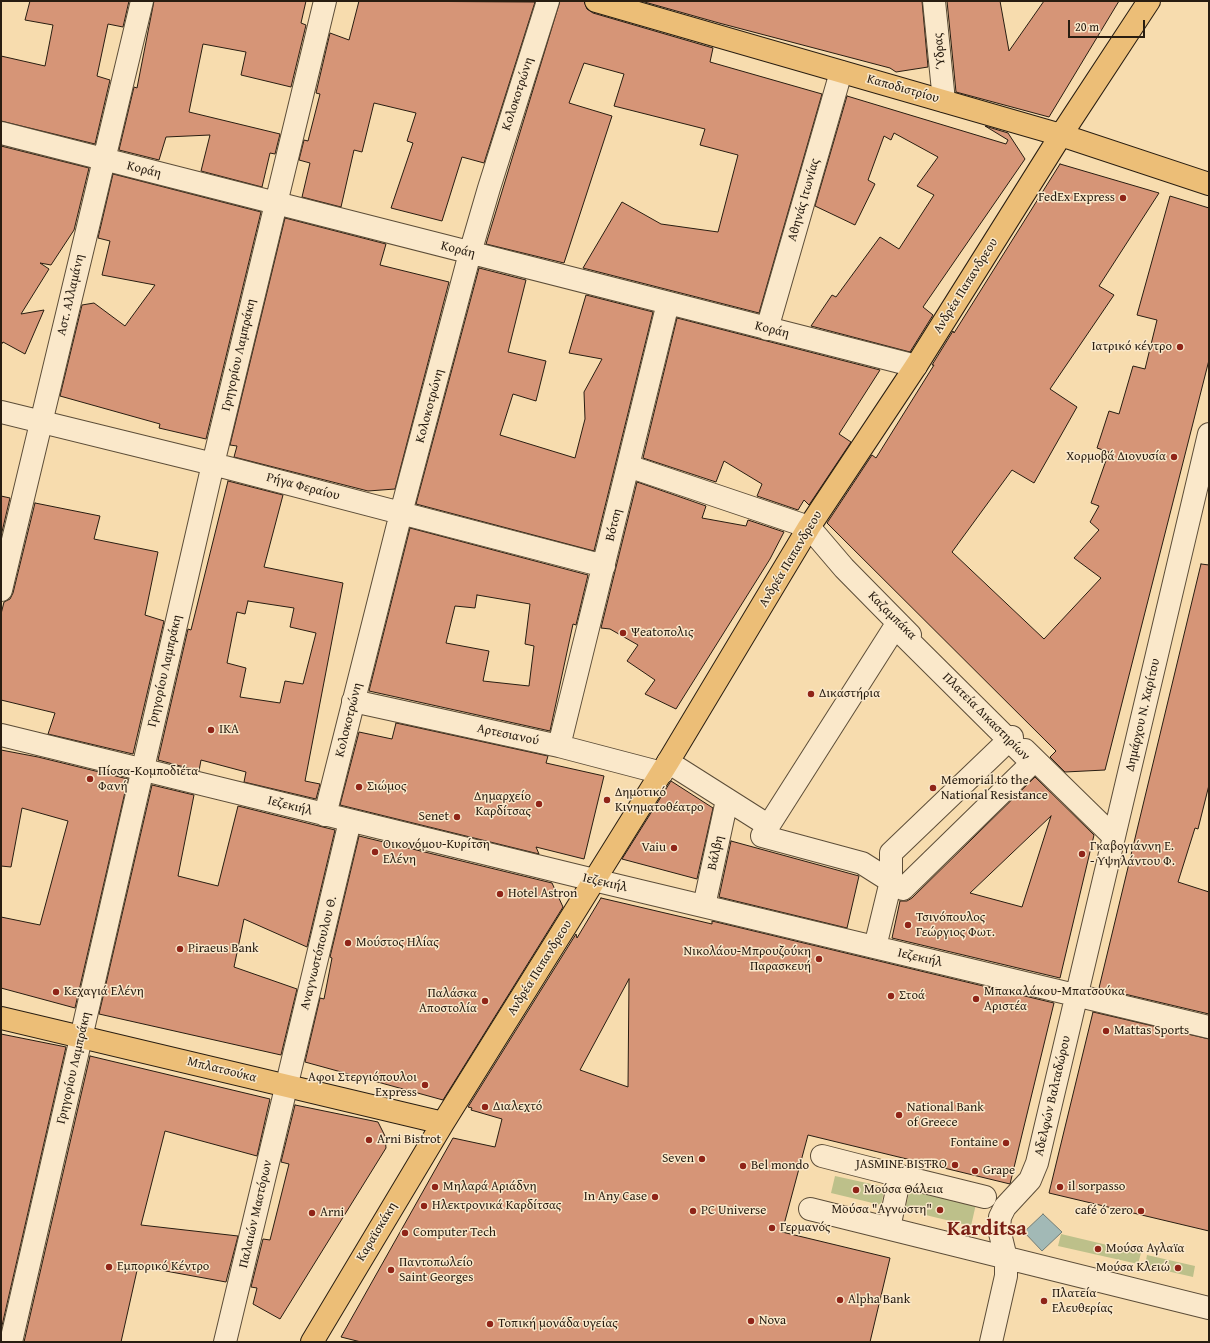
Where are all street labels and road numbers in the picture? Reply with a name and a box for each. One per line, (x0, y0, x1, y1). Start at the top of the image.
street label: Ύδρας (930, 32, 950, 70)
street label: Κολοκοτρώνη (499, 55, 537, 133)
street label: Καποδιστρίου (865, 71, 941, 107)
street label: Αθηνάς Ιτωνίας (785, 157, 823, 243)
street label: Κοράη (125, 158, 163, 182)
street label: Ανδρέα Παπανδρεου (930, 235, 1002, 337)
street label: Κοράη (439, 238, 477, 262)
street label: Αστ. Αλλαμάνη (54, 253, 88, 337)
street label: Γρηγορίου Λαμπράκη (219, 297, 259, 413)
street label: Κοράη (753, 318, 791, 342)
street label: Κολοκοτρώνη (413, 367, 447, 445)
street label: Ρήγα Φεραίου (265, 470, 341, 504)
street label: Βότση (602, 507, 626, 543)
street label: Ανδρέα Παπανδρεου (756, 508, 826, 610)
street label: Καζαμπάκα (864, 588, 920, 644)
street label: Γρηγορίου Λαμπράκη (145, 613, 185, 729)
street label: Δημάρχου Ν. Χαρίτου (1122, 657, 1164, 773)
street label: Πλατεία Δικαστηρίων (939, 670, 1033, 764)
street label: Κολοκοτρώνη (332, 681, 366, 759)
street label: Αρτεσιανού (476, 721, 540, 749)
street label: Ιεζεκιήλ (266, 793, 314, 819)
street label: Βάλβη (704, 834, 728, 872)
street label: Ιεζεκιήλ (581, 870, 629, 896)
street label: Αναγνωστόπουλου Θ. (297, 894, 341, 1012)
street label: Ανδρέα Παπανδρεου (504, 917, 576, 1019)
street label: Ιεζεκιήλ (896, 945, 944, 971)
street label: Γρηγορίου Λαμπράκη (54, 1010, 94, 1126)
street label: Αδελφών Βαλταδώρου (1032, 1034, 1074, 1158)
street label: Μπλατσούκα (186, 1054, 258, 1086)
street label: Παλαιών Μαστόρων (236, 1158, 276, 1270)
street label: Καραϊσκάκη (353, 1200, 401, 1264)

